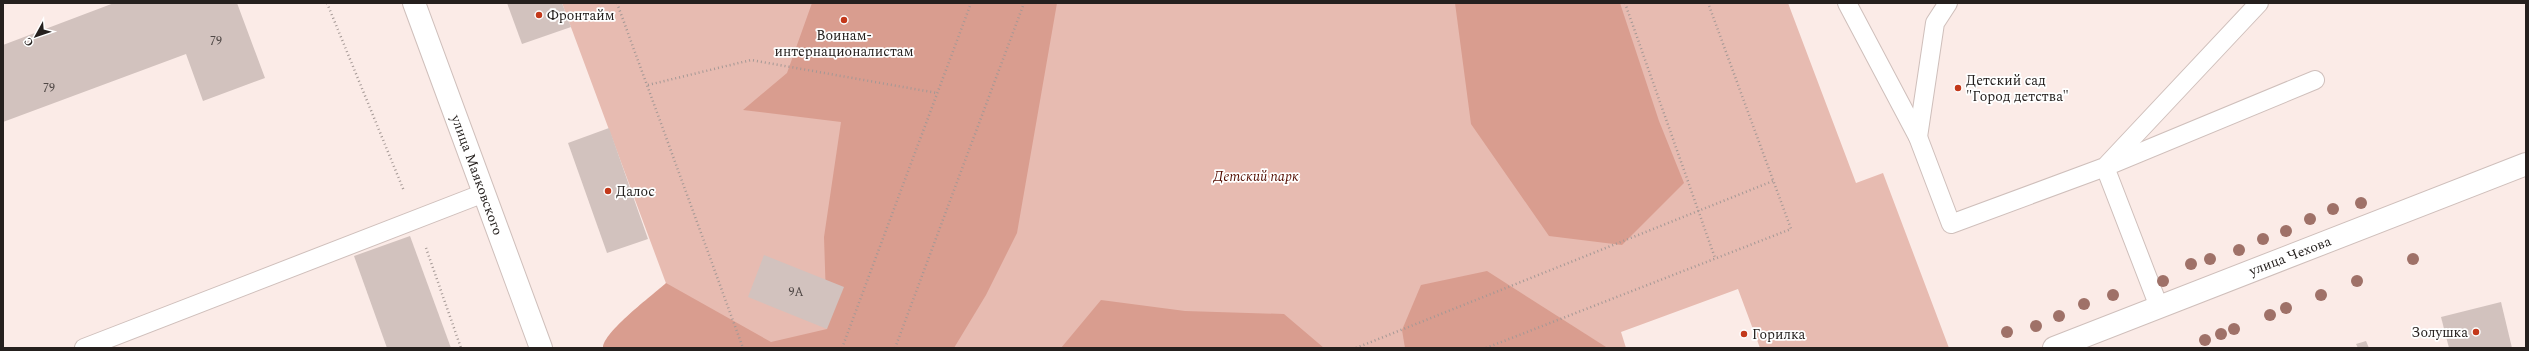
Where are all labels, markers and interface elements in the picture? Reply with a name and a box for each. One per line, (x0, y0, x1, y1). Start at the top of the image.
place label: Фронтайм (547, 5, 615, 26)
marker: Фронтайм (534, 10, 544, 20)
marker: Воинам- интернационалистам (839, 15, 849, 25)
north arrow (16, 16, 56, 56)
place label: Воинам- интернационалистам (774, 25, 914, 62)
house number: 79 (210, 32, 222, 51)
text: С (20, 34, 38, 51)
place label: Детский сад "Город детства" (1966, 70, 2069, 107)
house number: 79 (43, 79, 55, 98)
marker: Детский сад "Город детства" (1953, 83, 1963, 93)
street label: улица Маяковского (445, 111, 509, 238)
park label: Детский парк (1212, 166, 1299, 187)
place label: Далос (616, 181, 655, 202)
marker: Далос (603, 186, 613, 196)
street label: улица Чехова (2245, 231, 2334, 282)
house number: 9А (788, 283, 804, 302)
place label: Золушка (2411, 322, 2468, 343)
place label: Горилка (1752, 324, 1806, 345)
marker: Золушка (2471, 327, 2481, 337)
marker: Горилка (1739, 329, 1749, 339)

